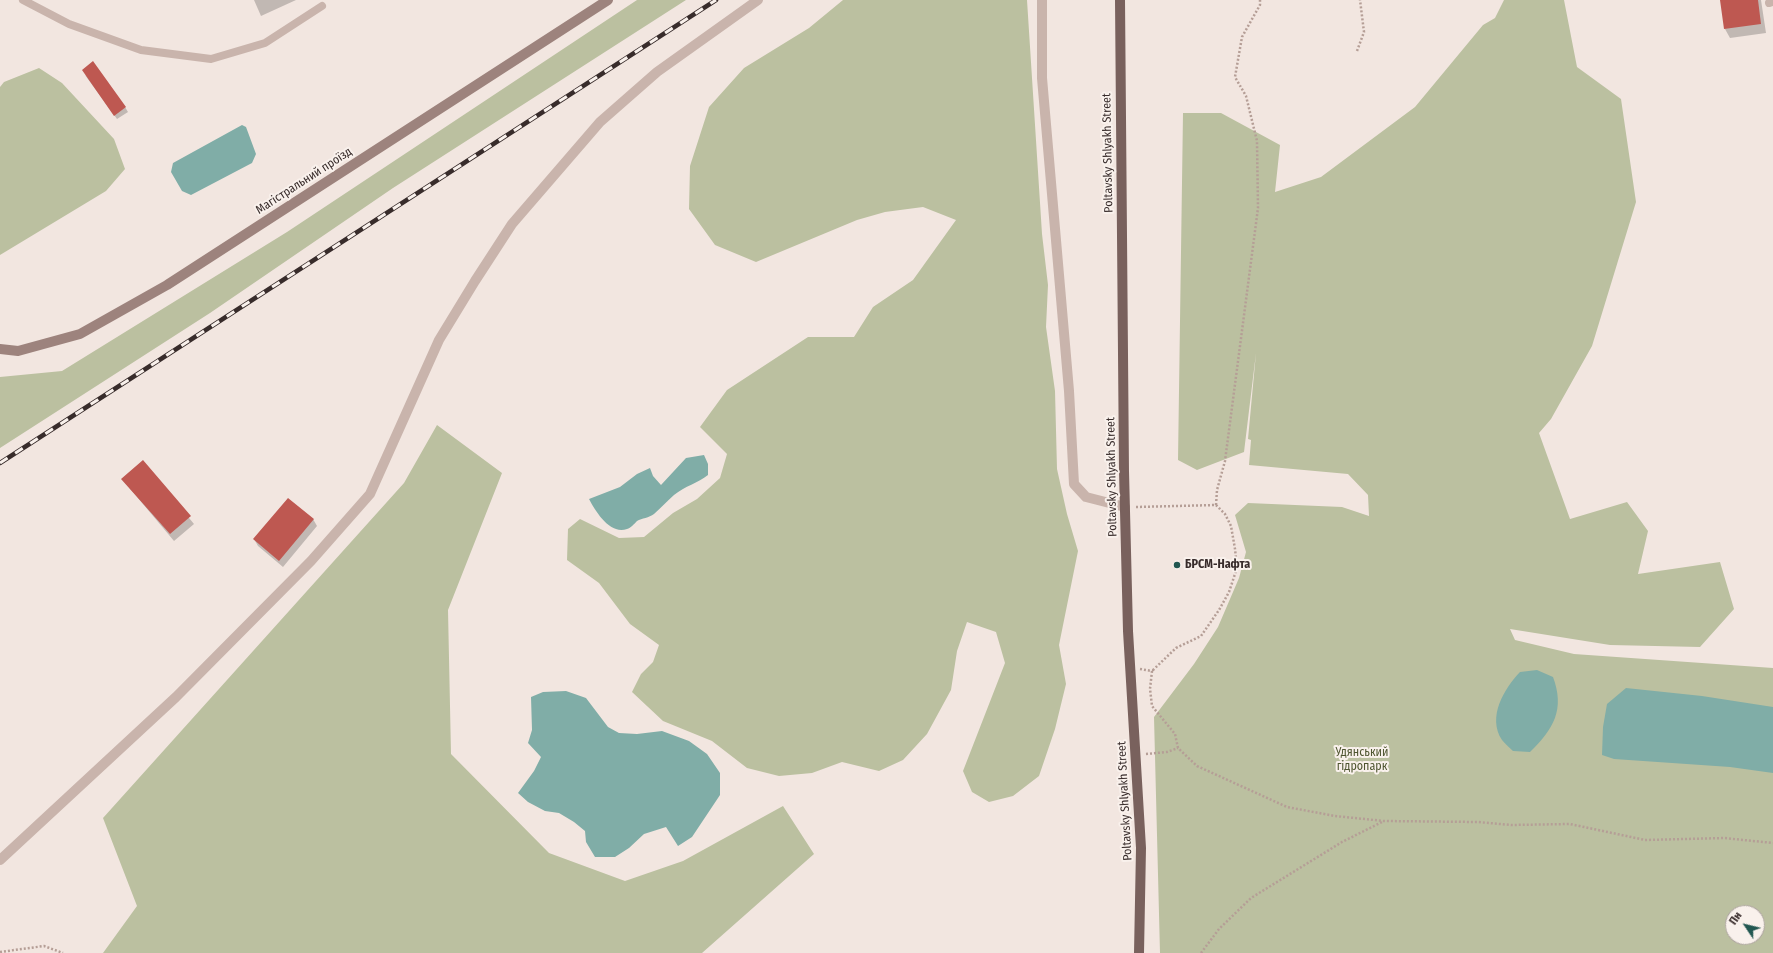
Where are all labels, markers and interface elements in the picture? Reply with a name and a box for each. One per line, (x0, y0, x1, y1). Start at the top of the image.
street label: Poltavsky Shlyakh Street (1100, 93, 1116, 213)
street label: Магістральний проїзд (253, 145, 355, 217)
street label: Poltavsky Shlyakh Street (1104, 417, 1120, 537)
place label: БРСМ-Нафта (1185, 558, 1250, 572)
marker: БРСМ-Нафта (1172, 560, 1182, 570)
street label: Poltavsky Shlyakh Street (1115, 741, 1135, 861)
park label: Удянський гідропарк (1336, 746, 1388, 774)
north arrow (1725, 905, 1765, 945)
text: Пн (1727, 910, 1744, 927)

